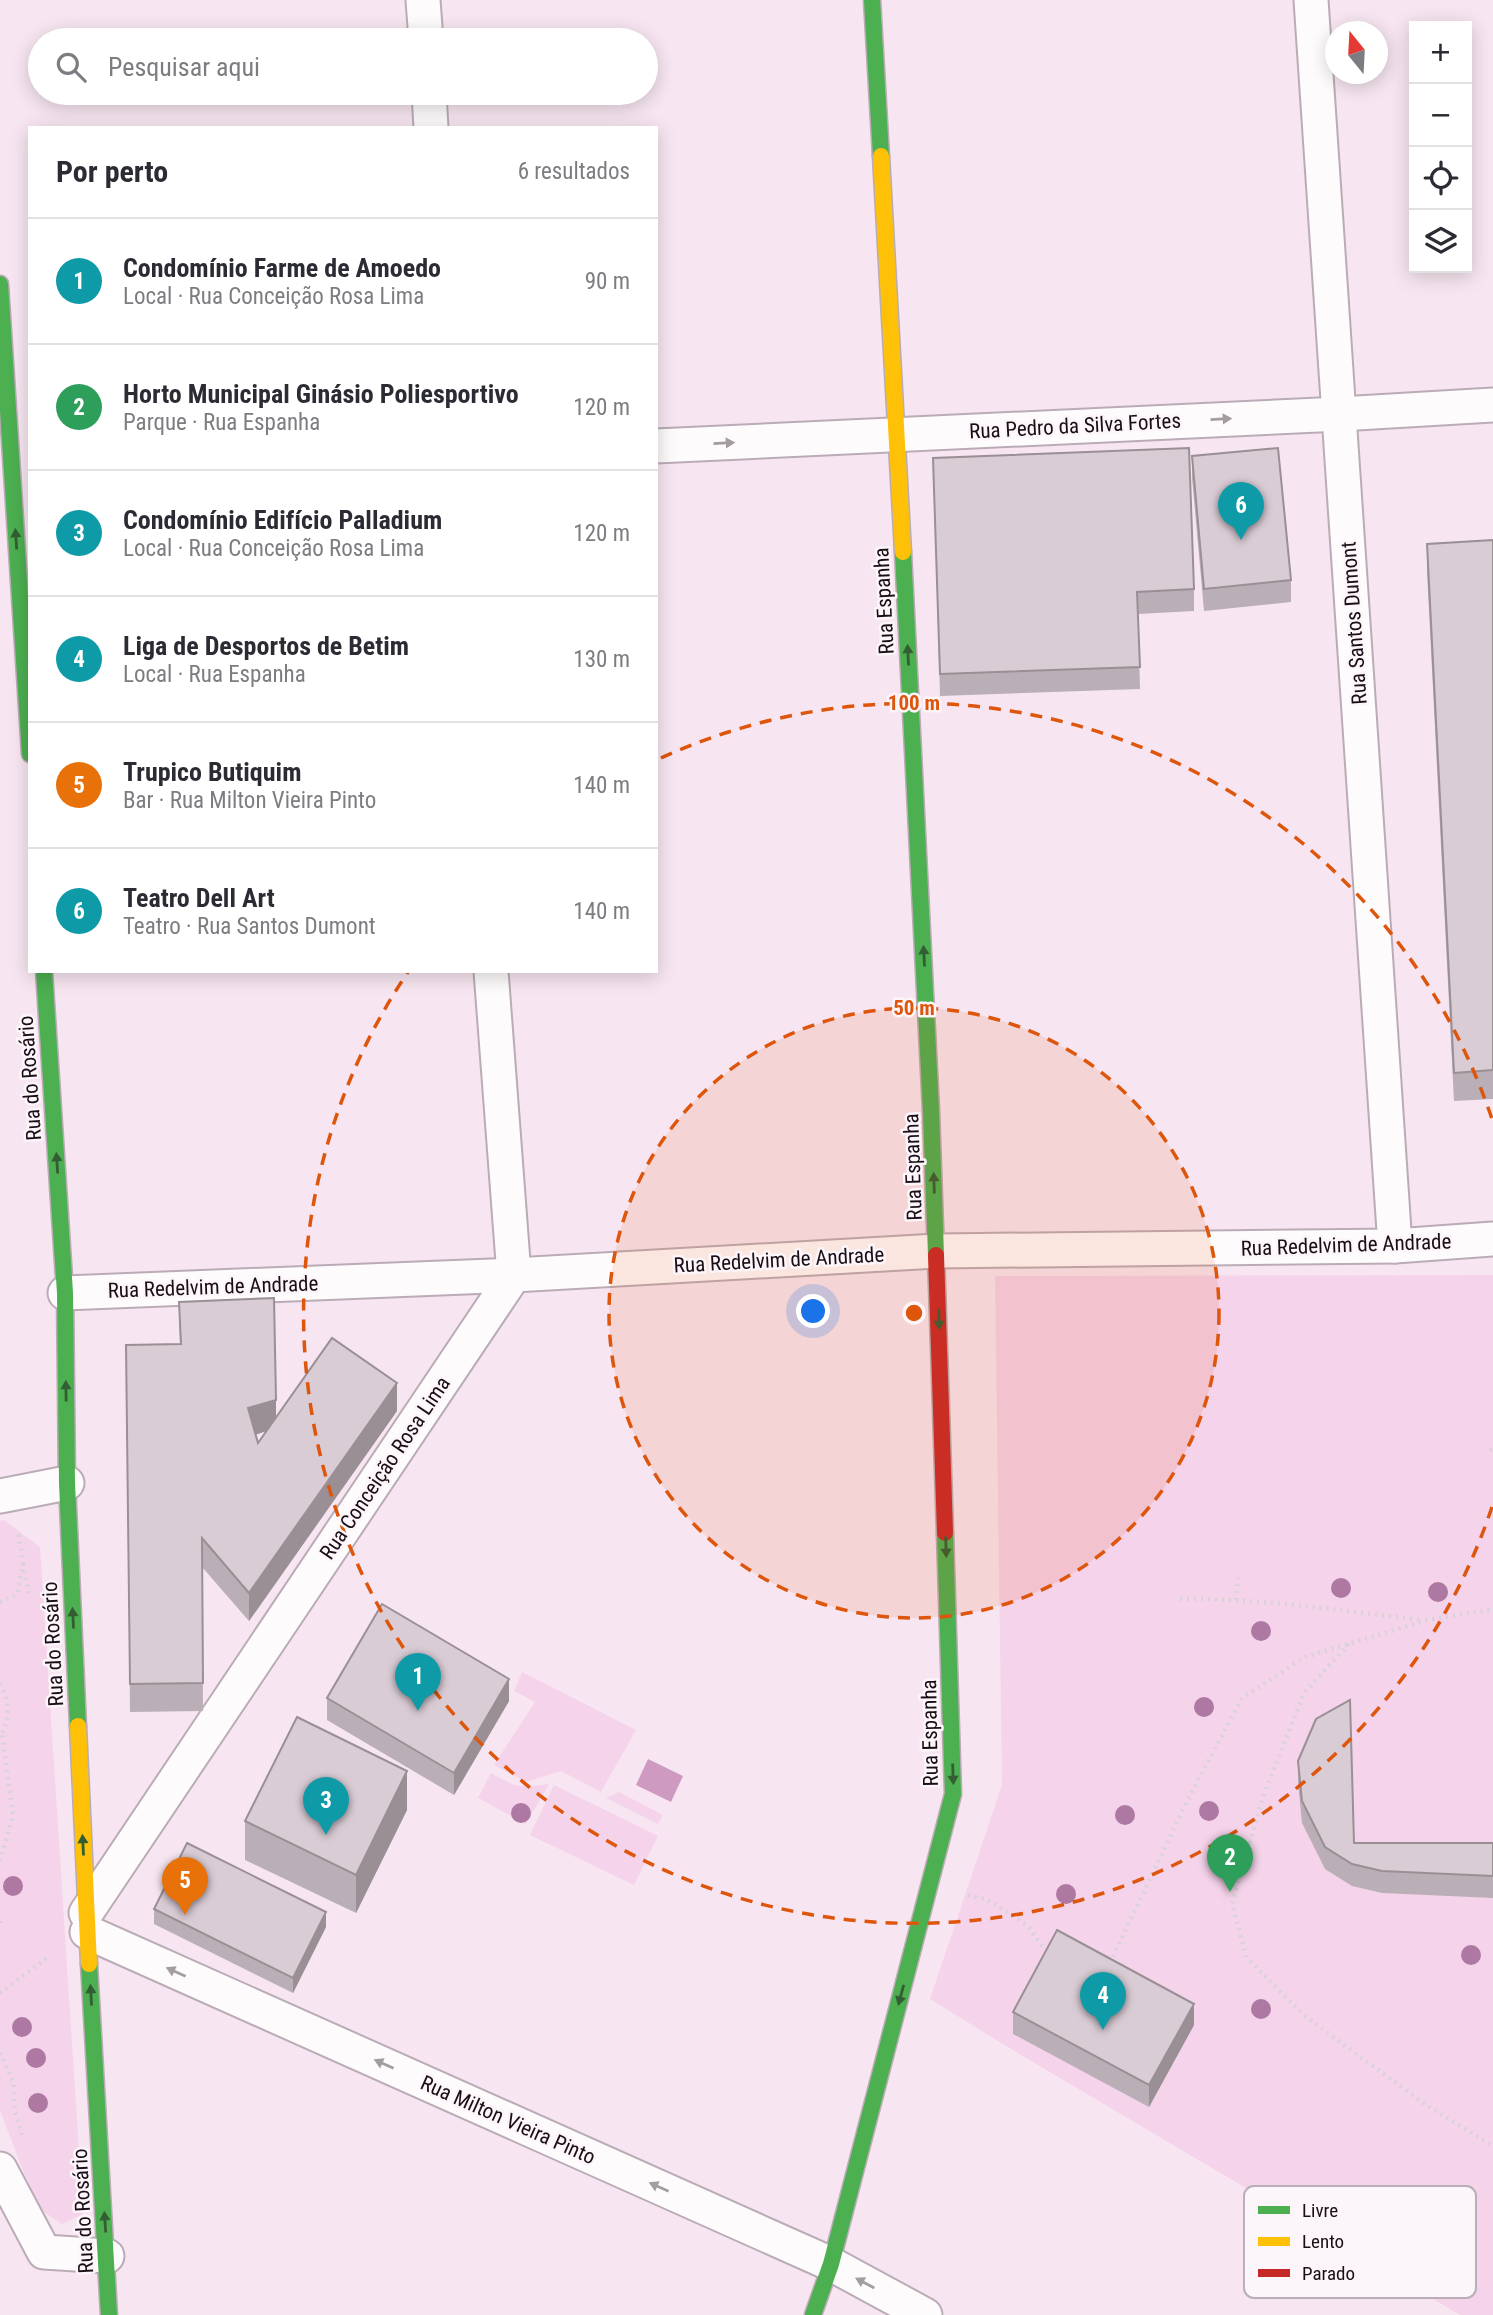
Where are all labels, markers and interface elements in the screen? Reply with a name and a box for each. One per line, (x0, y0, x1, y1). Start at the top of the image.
north arrow (1325, 21, 1388, 84)
map controls (1409, 21, 1472, 273)
button: + (1409, 21, 1472, 84)
search box (28, 28, 658, 105)
icon: search (52, 48, 90, 86)
text: Pesquisar aqui (108, 52, 260, 82)
button: − (1409, 84, 1472, 147)
button: locate (1409, 147, 1472, 210)
text: Por perto (56, 154, 168, 189)
text: 6 resultados (518, 158, 630, 185)
button: layers (1409, 210, 1472, 273)
text: Condomínio Farme de Amoedo (123, 253, 441, 283)
text: 1 (73, 268, 85, 295)
text: 90 m (585, 268, 630, 295)
text: Local · Rua Conceição Rosa Lima (123, 283, 424, 310)
text: Horto Municipal Ginásio Poliesportivo (123, 379, 519, 409)
text: 2 (73, 394, 85, 421)
text: 120 m (573, 394, 630, 421)
street label: Rua Pedro da Silva Fortes (969, 408, 1181, 444)
text: Parque · Rua Espanha (123, 409, 320, 436)
one-way arrow (1210, 414, 1232, 425)
one-way arrow (714, 437, 736, 448)
pin: 6 (1218, 482, 1264, 540)
text: Condomínio Edifício Palladium (123, 505, 442, 535)
text: 3 (73, 520, 85, 547)
text: 120 m (573, 520, 630, 547)
one-way arrow (10, 528, 21, 550)
text: Local · Rua Conceição Rosa Lima (123, 535, 424, 562)
street label: Rua Santos Dumont (1336, 541, 1372, 705)
street label: Rua Espanha (869, 547, 899, 655)
text: Liga de Desportos de Betim (123, 631, 409, 661)
one-way arrow (903, 644, 914, 666)
text: 4 (73, 646, 85, 673)
text: 130 m (573, 646, 630, 673)
text: Local · Rua Espanha (123, 661, 306, 688)
text: 100 m (888, 691, 940, 715)
text: Trupico Butiquim (123, 757, 301, 787)
text: 5 (73, 772, 85, 799)
text: 140 m (573, 772, 630, 799)
text: Bar · Rua Milton Vieira Pinto (123, 787, 376, 814)
text: Teatro Dell Art (123, 883, 275, 913)
text: 6 (73, 898, 85, 925)
text: 140 m (573, 898, 630, 925)
text: Teatro · Rua Santos Dumont (123, 913, 376, 940)
one-way arrow (918, 944, 929, 966)
text: 50 m (893, 996, 935, 1020)
street label: Rua do Rosário (14, 1015, 46, 1141)
street label: Rua Espanha (899, 1113, 927, 1221)
one-way arrow (51, 1152, 62, 1174)
one-way arrow (929, 1172, 940, 1194)
street label: Rua Redelvim de Andrade (1240, 1229, 1452, 1261)
street label: Rua Redelvim de Andrade (673, 1242, 885, 1277)
street label: Rua Redelvim de Andrade (107, 1271, 319, 1303)
your location (796, 1294, 830, 1328)
centre of rings (902, 1301, 926, 1325)
one-way arrow (934, 1309, 945, 1331)
street label: Rua Conceição Rosa Lima (315, 1372, 455, 1564)
one-way arrow (60, 1379, 72, 1401)
one-way arrow (940, 1536, 952, 1558)
street label: Rua do Rosário (38, 1581, 68, 1707)
one-way arrow (68, 1607, 79, 1629)
pin: 1 (395, 1653, 441, 1711)
street label: Rua Espanha (917, 1679, 943, 1787)
one-way arrow (947, 1763, 958, 1785)
pin: 3 (303, 1777, 349, 1835)
one-way arrow (78, 1834, 89, 1856)
pin: 2 (1207, 1834, 1253, 1892)
pin: 5 (162, 1857, 208, 1915)
one-way arrow (166, 1966, 186, 1978)
pin: 4 (1080, 1972, 1126, 2030)
one-way arrow (85, 1984, 96, 2006)
one-way arrow (895, 1984, 906, 2006)
one-way arrow (374, 2058, 394, 2070)
street label: Rua Milton Vieira Pinto (417, 2071, 599, 2169)
street label: Rua do Rosário (68, 2148, 98, 2274)
one-way arrow (649, 2181, 669, 2193)
legend (1244, 2186, 1476, 2298)
text: Livre (1302, 2199, 1338, 2222)
one-way arrow (99, 2211, 110, 2233)
text: Lento (1302, 2230, 1344, 2253)
text: Parado (1302, 2262, 1355, 2285)
one-way arrow (855, 2277, 875, 2289)

